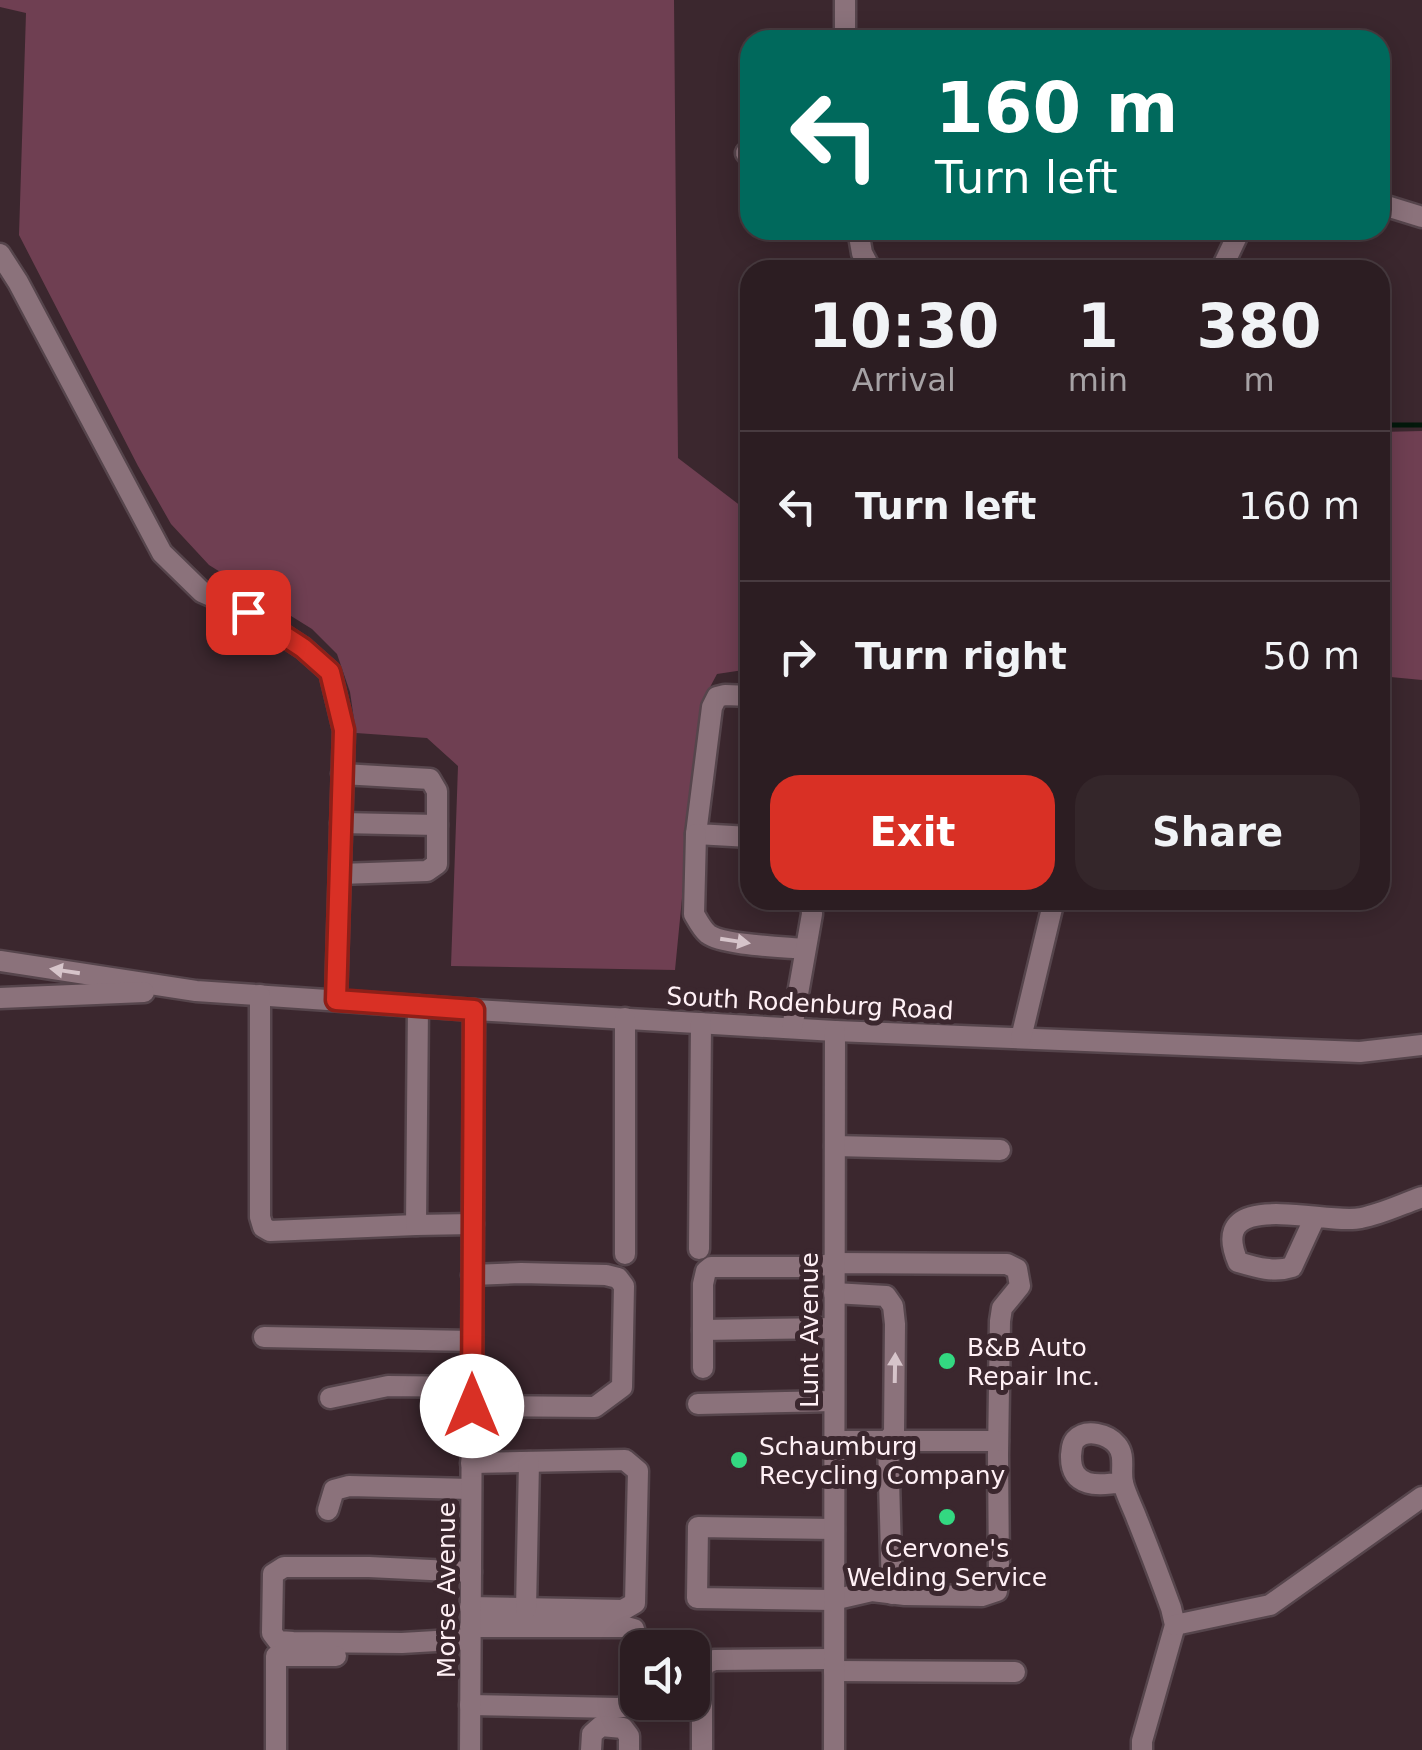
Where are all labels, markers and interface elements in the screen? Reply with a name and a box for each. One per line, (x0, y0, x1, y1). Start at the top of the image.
text: 160 m (935, 67, 1178, 149)
icon: left (770, 70, 900, 200)
text: Turn left (935, 151, 1118, 204)
text: 10:30 (808, 291, 999, 361)
text: 1 (1077, 291, 1119, 361)
text: 380 (1196, 291, 1322, 361)
text: Arrival (852, 361, 956, 399)
text: min (1068, 361, 1128, 399)
text: m (1243, 361, 1275, 399)
icon: left (770, 479, 825, 534)
text: Turn left (855, 484, 1036, 528)
text: 160 m (1238, 484, 1360, 528)
pin (206, 570, 291, 655)
icon: arrive (221, 585, 276, 640)
icon: right (770, 629, 825, 684)
text: Turn right (855, 634, 1067, 678)
text: 50 m (1263, 634, 1360, 678)
button: Exit (770, 775, 1055, 890)
button: Share (1075, 775, 1360, 890)
one-way arrow (720, 934, 751, 949)
one-way arrow (48, 963, 80, 978)
street label: South Rodenburg Road (666, 981, 954, 1025)
street label: Lunt Avenue (795, 1252, 824, 1408)
place label: B&B Auto Repair Inc. (967, 1333, 1100, 1391)
marker: B&B Auto Repair Inc. (936, 1350, 958, 1372)
one-way arrow (887, 1352, 903, 1384)
position arrow (420, 1354, 524, 1458)
place label: Schaumburg Recycling Company (759, 1432, 1006, 1490)
marker: Schaumburg Recycling Company (728, 1449, 750, 1471)
street label: Morse Avenue (432, 1502, 461, 1678)
marker: Cervone's Welding Service (936, 1506, 958, 1528)
place label: Cervone's Welding Service (847, 1534, 1047, 1592)
map controls (620, 1630, 710, 1720)
button: sound (620, 1630, 710, 1720)

